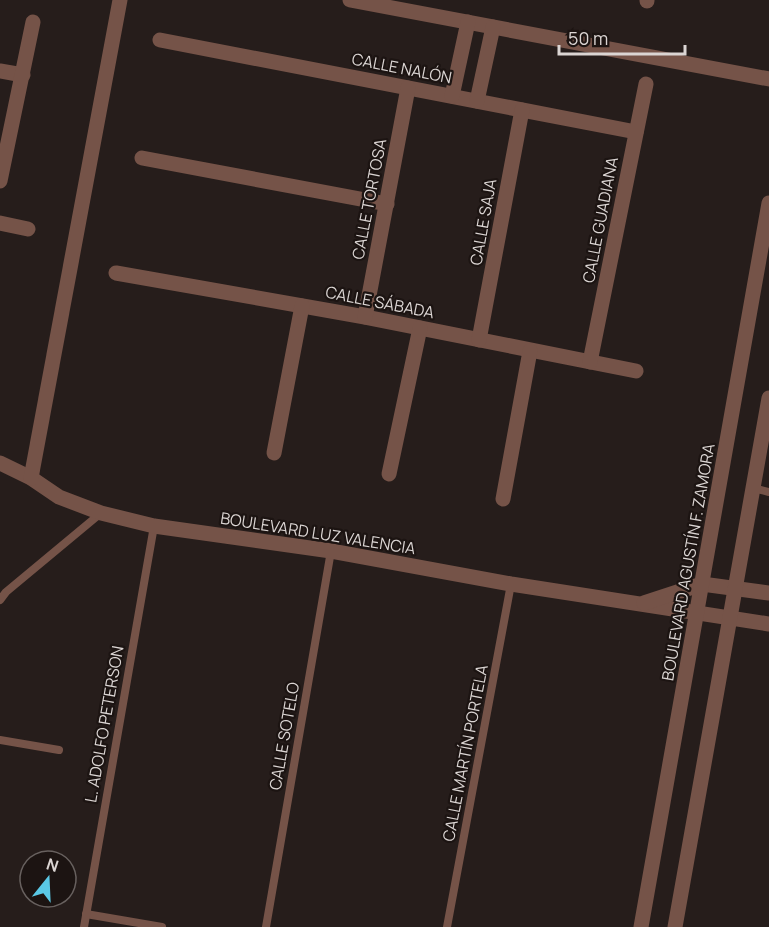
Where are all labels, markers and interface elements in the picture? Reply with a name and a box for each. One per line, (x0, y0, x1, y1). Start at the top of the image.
scale bar (559, 18, 685, 56)
text: 50 m (568, 26, 608, 50)
street label: CALLE NALÓN (350, 48, 454, 88)
street label: CALLE TORTOSA (347, 137, 391, 261)
street label: CALLE GUADIANA (577, 155, 623, 285)
street label: CALLE SAJA (465, 177, 501, 267)
street label: CALLE SÁBADA (324, 281, 436, 323)
street label: BOULEVARD AGUSTÍN F. ZAMORA (656, 442, 720, 682)
street label: BOULEVARD LUZ VALENCIA (219, 507, 417, 559)
street label: L. ADOLFO PETERSON (79, 644, 129, 804)
street label: CALLE MARTÍN PORTELA (437, 663, 493, 843)
street label: CALLE SOTELO (264, 680, 304, 792)
north arrow (18, 849, 78, 909)
text: N (44, 852, 62, 877)

